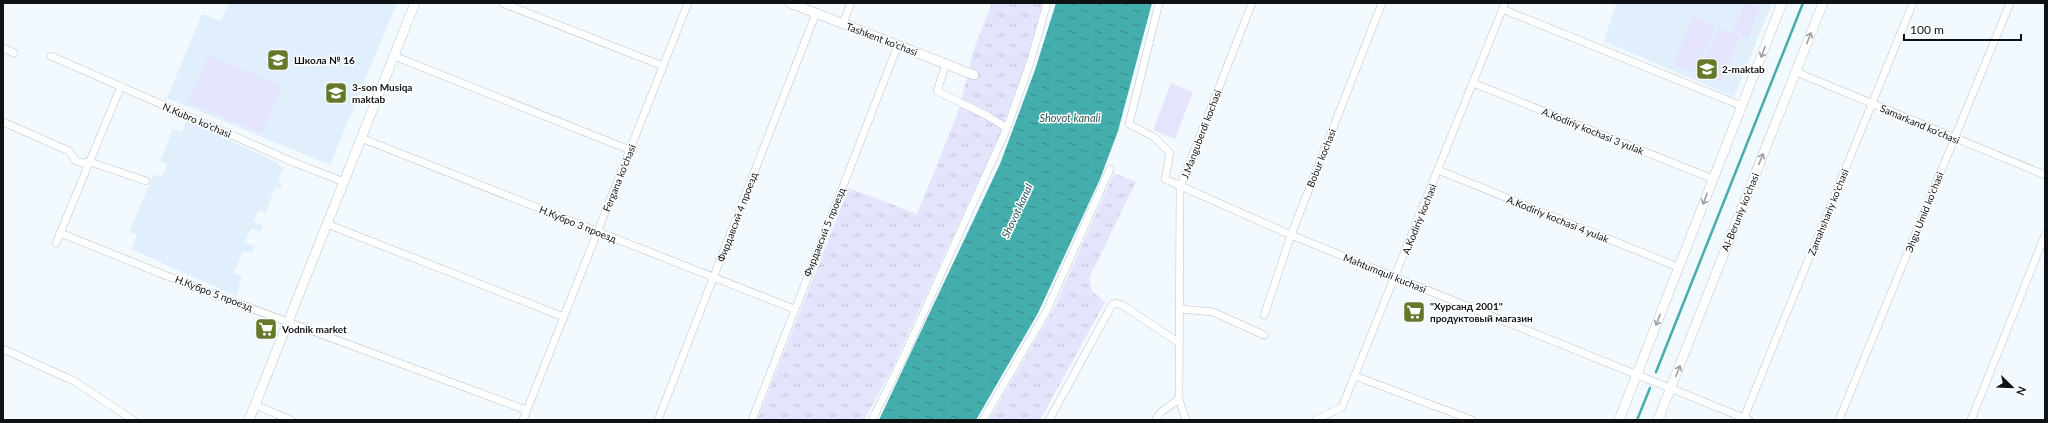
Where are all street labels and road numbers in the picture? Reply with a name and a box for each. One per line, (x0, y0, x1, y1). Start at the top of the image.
street label: Tashkent ko'chasi (845, 20, 919, 58)
street label: J.Manguberdi kochasi (1178, 88, 1224, 180)
street label: N.Kubro ko'chasi (161, 100, 233, 140)
street label: Samarkand ko'chasi (1878, 102, 1962, 146)
street label: A.Kodiriy kochasi 3 yulak (1540, 105, 1647, 157)
street label: Bobur kochasi (1304, 127, 1338, 189)
street label: Fergana ko'chasi (600, 143, 638, 213)
street label: Zamahshariy ko'chasi (1805, 167, 1851, 257)
street label: Фирдавсий 4 проезд (714, 170, 760, 264)
street label: Эhgu Umid ko’chasi (1902, 170, 1946, 254)
street label: Al-Beruniy ko’chasi (1719, 171, 1761, 253)
street label: A.Kodiriy kochasi (1399, 182, 1439, 256)
street label: Фирдавсий 5 проезд (801, 186, 847, 278)
street label: A.Kodiriy kochasi 4 yulak (1505, 193, 1612, 245)
street label: Н.Кубро 3 проезд (538, 203, 618, 245)
street label: Mahtumquli kuchasi (1342, 251, 1428, 295)
street label: Н.Кубро 5 проезд (173, 273, 255, 313)

